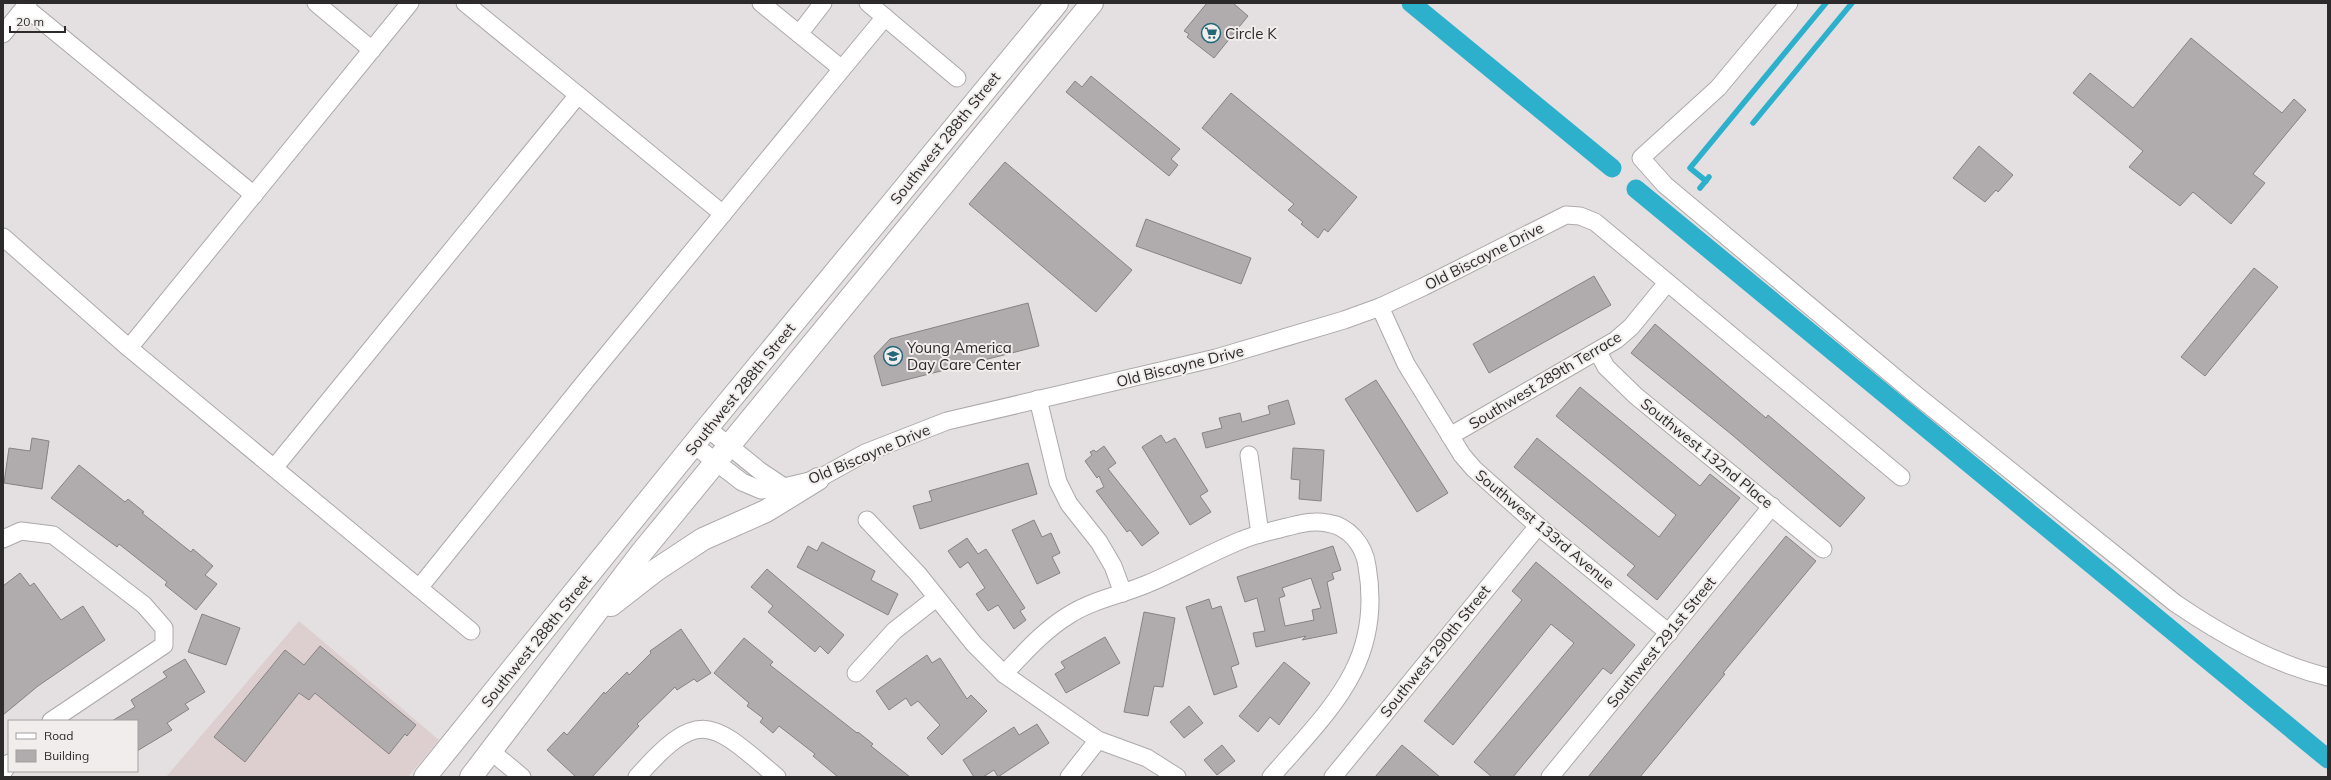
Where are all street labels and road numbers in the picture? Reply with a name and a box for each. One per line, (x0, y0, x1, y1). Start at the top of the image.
street label: Southwest 288th Street (886, 68, 1004, 208)
street label: Old Biscayne Drive (1421, 218, 1547, 294)
street label: Southwest 288th Street (681, 319, 799, 459)
street label: Southwest 289th Terrace (1465, 327, 1625, 433)
street label: Old Biscayne Drive (1114, 341, 1246, 391)
street label: Southwest 132nd Place (1637, 394, 1777, 512)
street label: Old Biscayne Drive (805, 420, 933, 488)
street label: Southwest 133rd Avenue (1472, 465, 1618, 593)
street label: Southwest 288th Street (477, 571, 595, 711)
street label: Southwest 291st Street (1602, 573, 1720, 711)
street label: Southwest 290th Street (1376, 581, 1494, 721)

